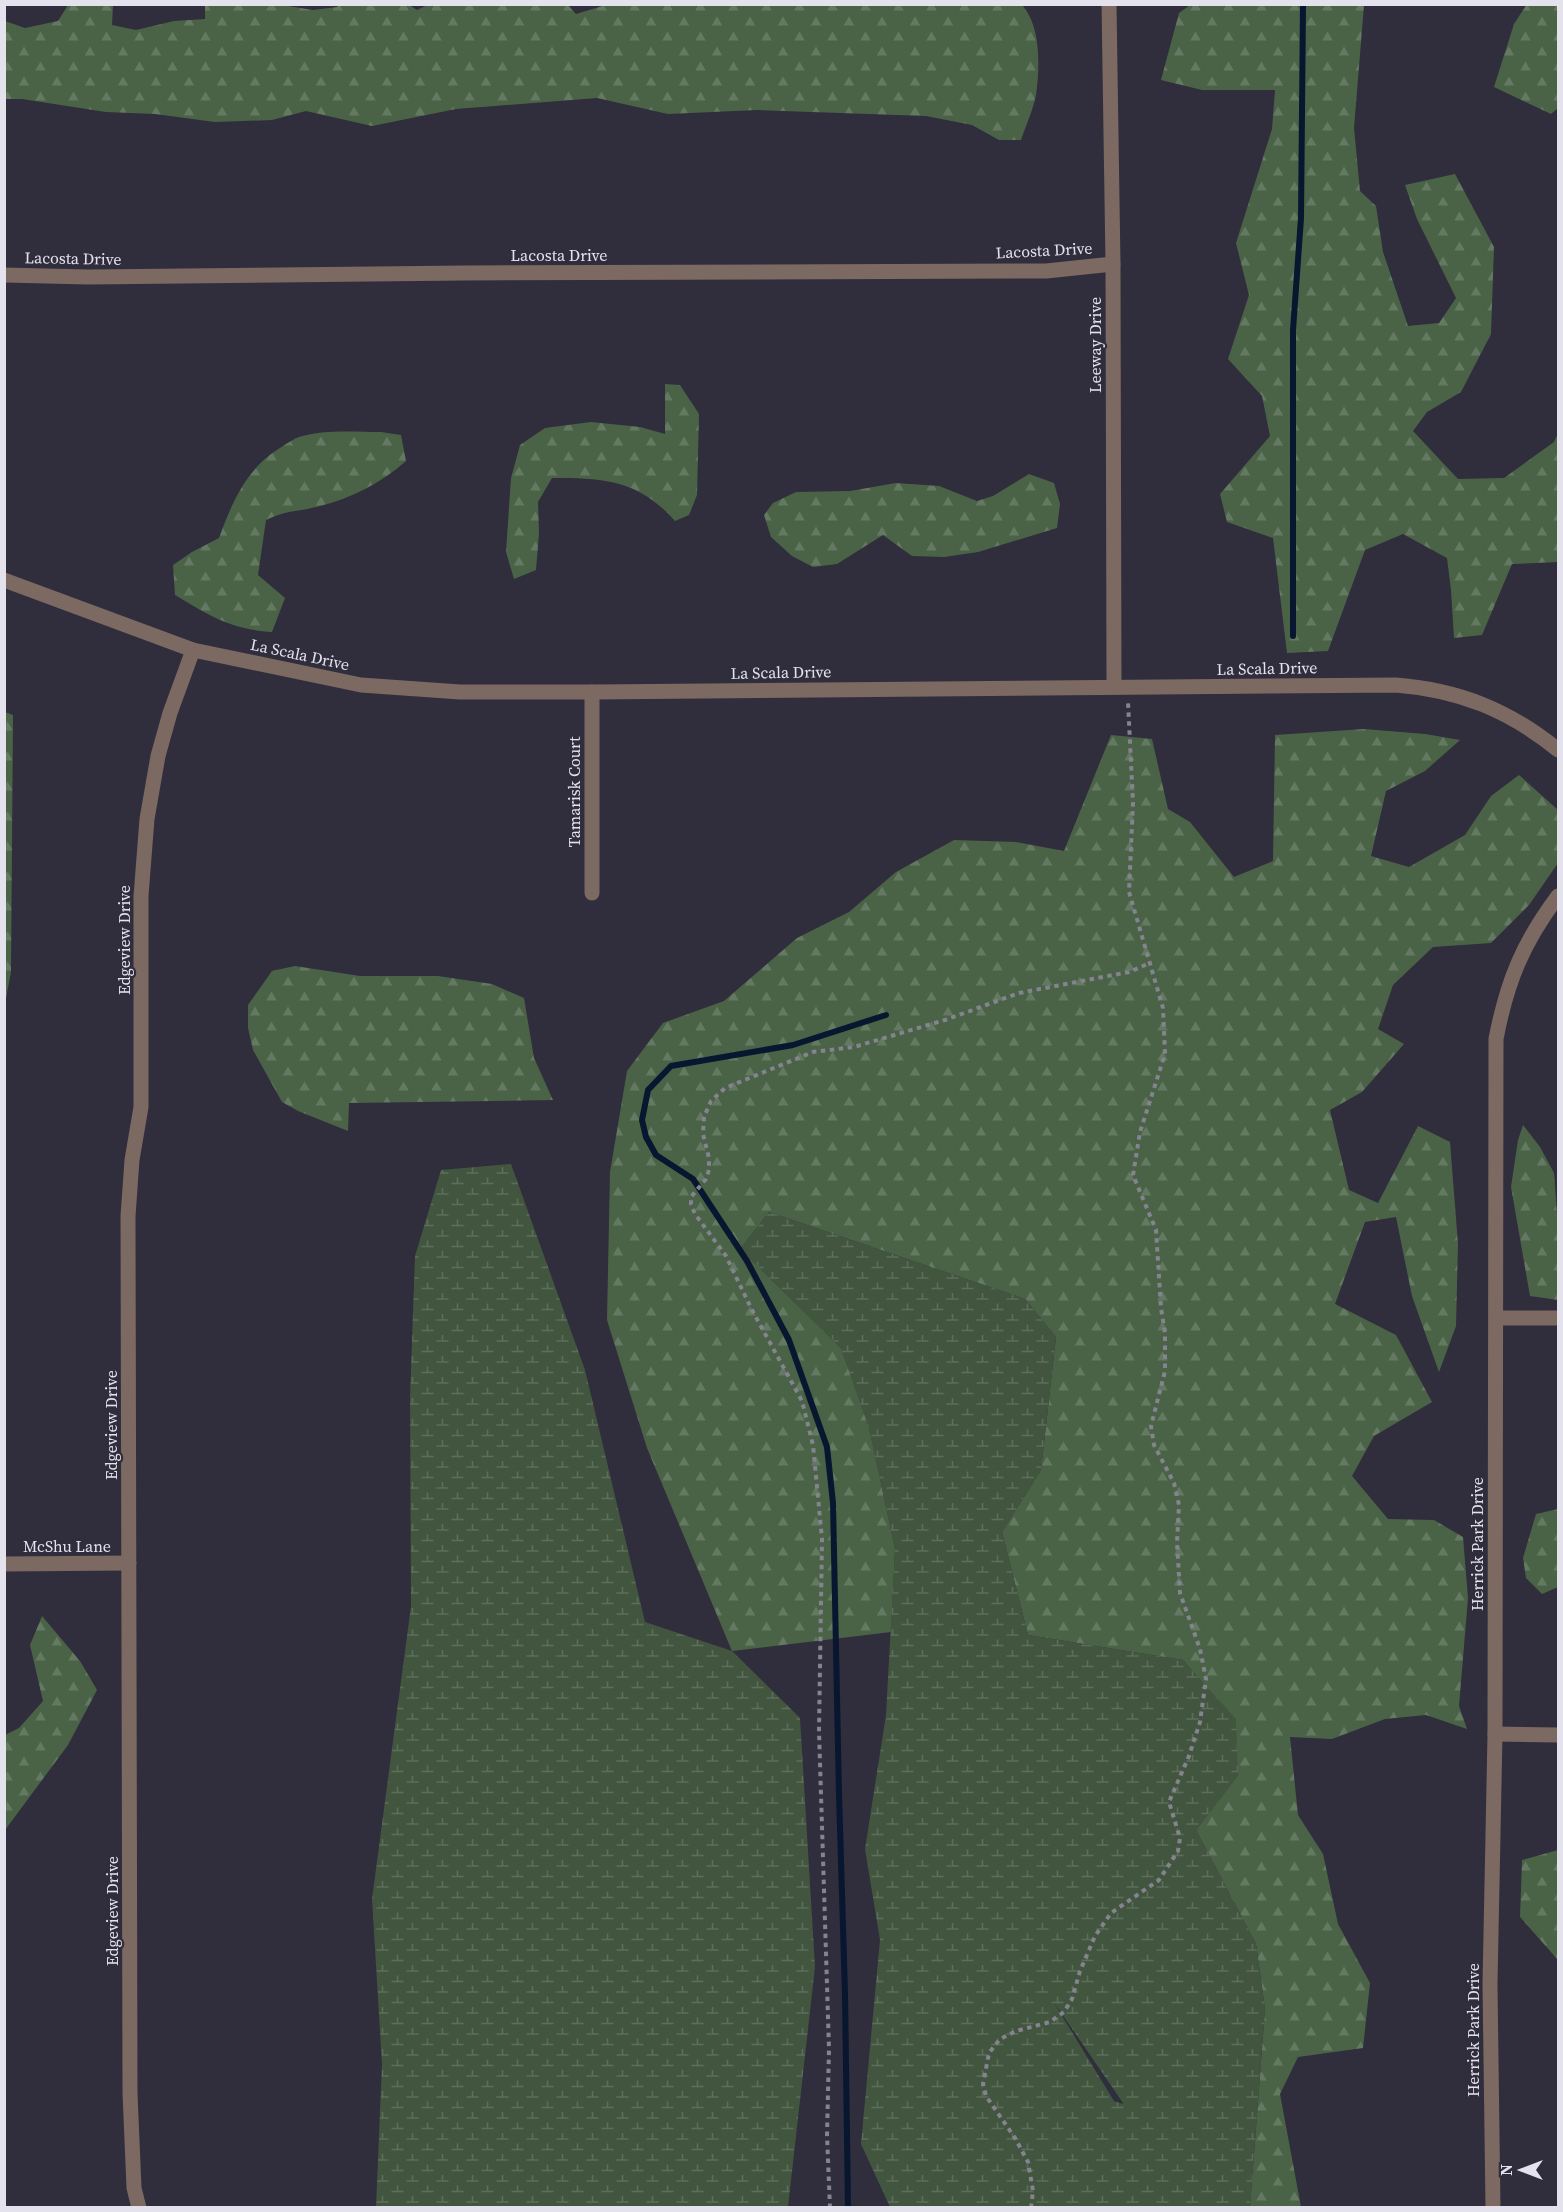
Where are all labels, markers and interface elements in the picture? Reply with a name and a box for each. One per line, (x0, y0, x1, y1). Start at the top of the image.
street label: Lacosta Drive (995, 236, 1093, 264)
street label: Lacosta Drive (511, 244, 607, 266)
street label: Lacosta Drive (24, 246, 122, 270)
street label: Leeway Drive (1084, 297, 1106, 393)
street label: La Scala Drive (249, 633, 351, 675)
street label: La Scala Drive (1217, 656, 1317, 680)
street label: La Scala Drive (731, 660, 831, 684)
street label: Tamarisk Court (563, 736, 585, 847)
street label: Edgeview Drive (113, 885, 135, 995)
street label: Edgeview Drive (100, 1370, 122, 1480)
street label: Herrick Park Drive (1466, 1477, 1488, 1611)
street label: McShu Lane (23, 1535, 111, 1557)
street label: Edgeview Drive (101, 1856, 123, 1966)
street label: Herrick Park Drive (1462, 1963, 1484, 2097)
north arrow (1491, 2140, 1551, 2200)
text: N (1495, 2164, 1517, 2176)

